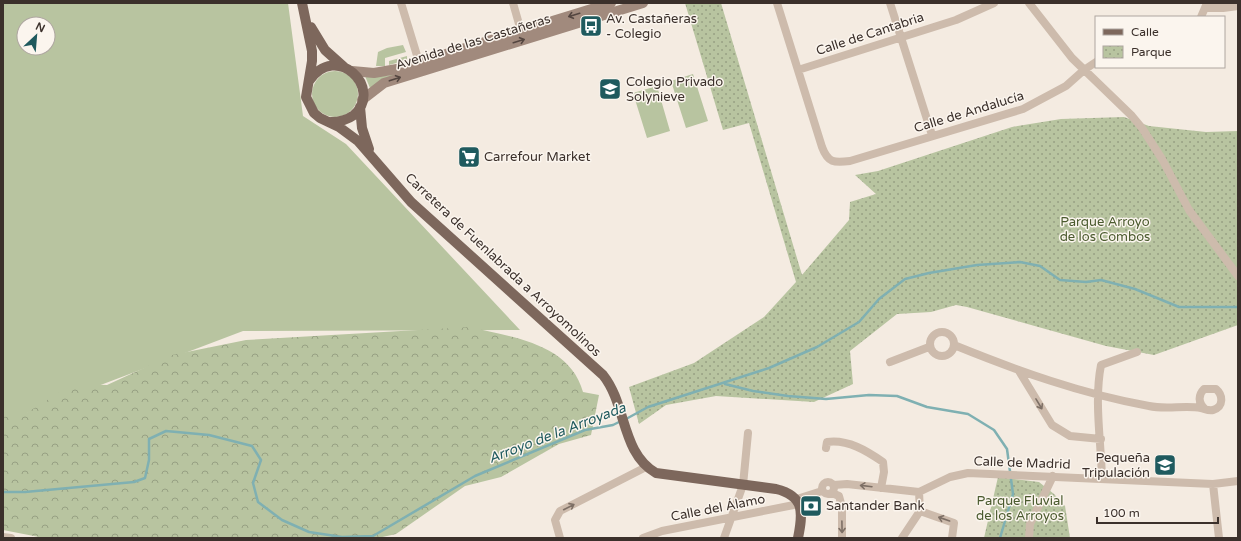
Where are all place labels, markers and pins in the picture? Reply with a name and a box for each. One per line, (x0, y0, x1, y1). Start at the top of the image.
place label: Av. Castañeras - Colegio (606, 11, 697, 42)
bus stop icon: Av. Castañeras - Colegio (578, 13, 604, 39)
place label: Colegio Privado Solynieve (626, 74, 723, 105)
school or university icon: Colegio Privado Solynieve (597, 76, 623, 102)
supermarket icon: Carrefour Market (456, 144, 482, 170)
place label: Carrefour Market (484, 149, 590, 165)
place label: Pequeña Tripulación (1082, 450, 1150, 481)
school or university icon: Pequeña Tripulación (1152, 452, 1178, 478)
bank icon: Santander Bank (798, 493, 824, 519)
place label: Santander Bank (826, 498, 925, 514)

